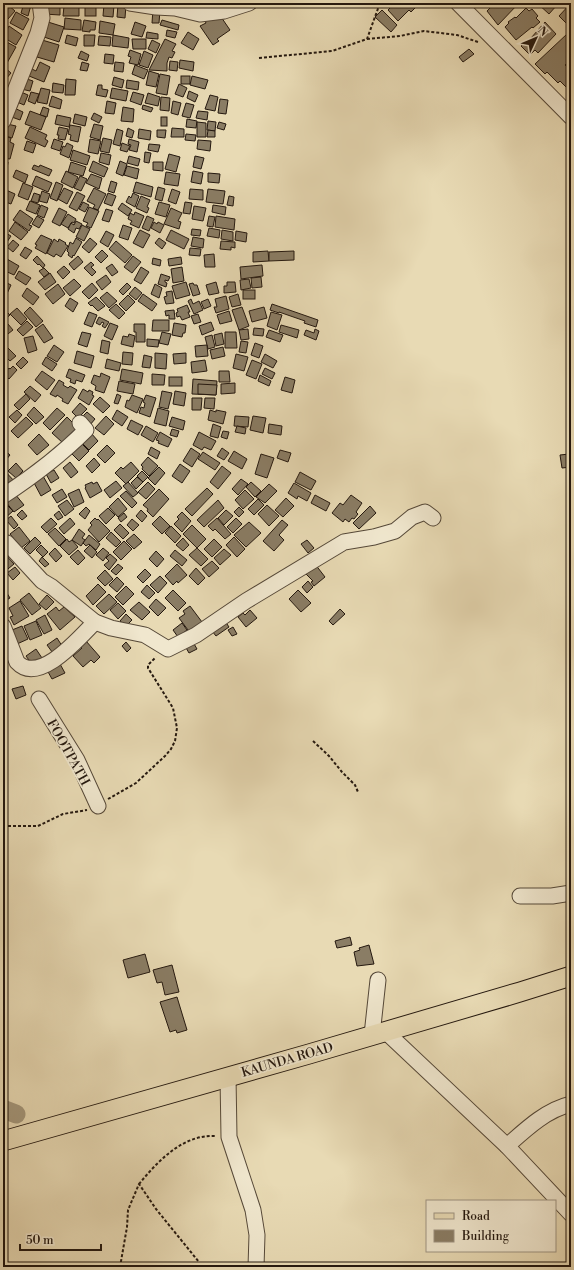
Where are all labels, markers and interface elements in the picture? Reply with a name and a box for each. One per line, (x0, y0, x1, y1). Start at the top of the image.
north arrow (516, 18, 556, 58)
text: N (534, 24, 551, 40)
street label: FOOTPATH (43, 716, 93, 789)
street label: KAUNDA ROAD (239, 1039, 335, 1081)
legend (426, 1200, 556, 1252)
text: Road (462, 1209, 490, 1224)
scale bar (20, 1226, 101, 1252)
text: Building (461, 1229, 510, 1244)
text: 50 m (26, 1233, 54, 1248)

